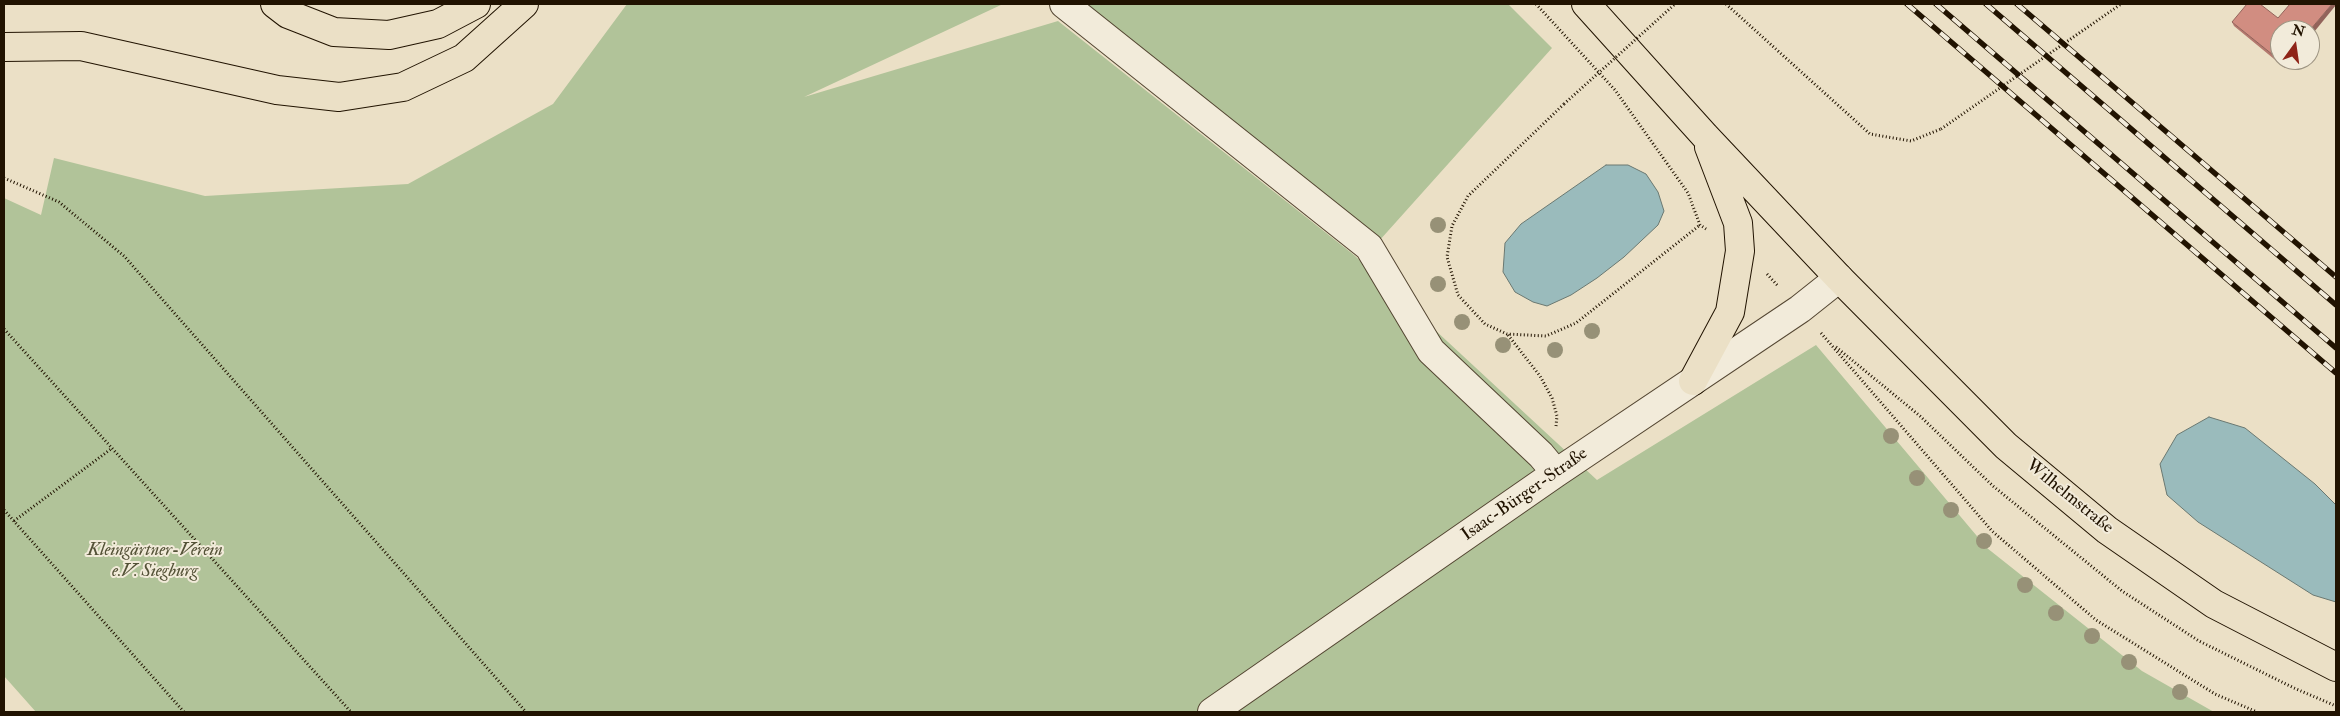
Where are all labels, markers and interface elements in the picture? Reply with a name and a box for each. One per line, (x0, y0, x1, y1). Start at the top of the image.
north arrow (2270, 20, 2320, 70)
text: N (2290, 21, 2307, 41)
street label: Isaac-Bürger-Straße (1458, 443, 1592, 547)
street label: Wilhelmstraße (2021, 455, 2117, 539)
park label: Kleingärtner-Verein e.V. Siegburg (87, 540, 223, 582)

